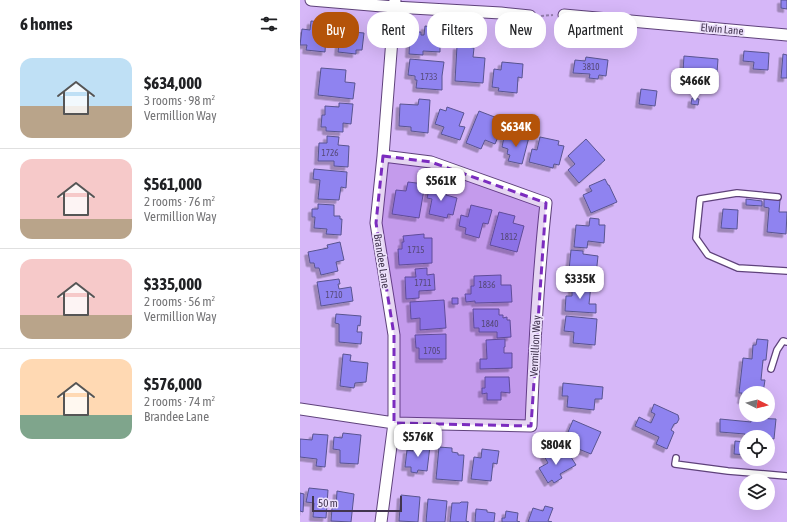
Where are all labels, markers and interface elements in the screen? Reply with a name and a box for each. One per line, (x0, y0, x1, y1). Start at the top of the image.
chip: Buy (312, 12, 359, 48)
chip: Rent (367, 12, 419, 48)
chip: Filters (427, 12, 487, 48)
chip: New (495, 12, 546, 48)
chip: Apartment (554, 12, 637, 48)
icon: filters (258, 13, 280, 35)
text: 6 homes (20, 14, 73, 34)
street label: Elwin Lane (700, 21, 744, 37)
house number: 3810 (583, 62, 599, 72)
pin: $466K (667, 68, 723, 102)
house number: 1733 (421, 72, 437, 82)
text: $634,000 (144, 73, 202, 93)
text: $466K (680, 73, 710, 88)
icon: home (52, 74, 100, 122)
text: 3 rooms · 98 m² (144, 93, 215, 108)
text: Vermillion Way (144, 108, 217, 123)
pin: $634K (488, 114, 544, 148)
text: $634K (501, 119, 531, 134)
house number: 1726 (322, 148, 338, 158)
pin: $561K (413, 168, 469, 202)
text: $561K (426, 173, 456, 188)
text: $561,000 (144, 174, 202, 194)
icon: home (52, 175, 100, 223)
text: 2 rooms · 76 m² (144, 194, 215, 209)
text: Vermillion Way (144, 209, 217, 224)
house number: 1812 (501, 232, 517, 242)
street label: Brandee Lane (372, 233, 392, 289)
house number: 1715 (408, 245, 424, 255)
pin: $335K (552, 266, 608, 300)
text: $335K (565, 271, 595, 286)
text: $335,000 (144, 274, 202, 294)
icon: home (52, 275, 100, 323)
house number: 1711 (415, 278, 431, 288)
house number: 1836 (479, 280, 495, 290)
house number: 1710 (326, 290, 342, 300)
text: 2 rooms · 56 m² (144, 294, 215, 309)
text: Vermillion Way (144, 309, 217, 324)
street label: Vermillion Way (527, 315, 543, 377)
house number: 1840 (482, 319, 498, 329)
house number: 1705 (424, 346, 440, 356)
text: $576,000 (144, 374, 202, 394)
icon: home (52, 375, 100, 423)
north arrow (739, 386, 775, 422)
map controls (739, 386, 775, 510)
text: 2 rooms · 74 m² (144, 394, 215, 409)
text: Brandee Lane (144, 409, 209, 424)
pin: $576K (390, 424, 446, 458)
text: $576K (403, 429, 433, 444)
button: locate (739, 430, 775, 466)
pin: $804K (528, 432, 584, 466)
text: $804K (541, 437, 571, 452)
button: layers (739, 474, 775, 510)
scale bar (312, 494, 402, 513)
text: 50 m (318, 497, 338, 509)

